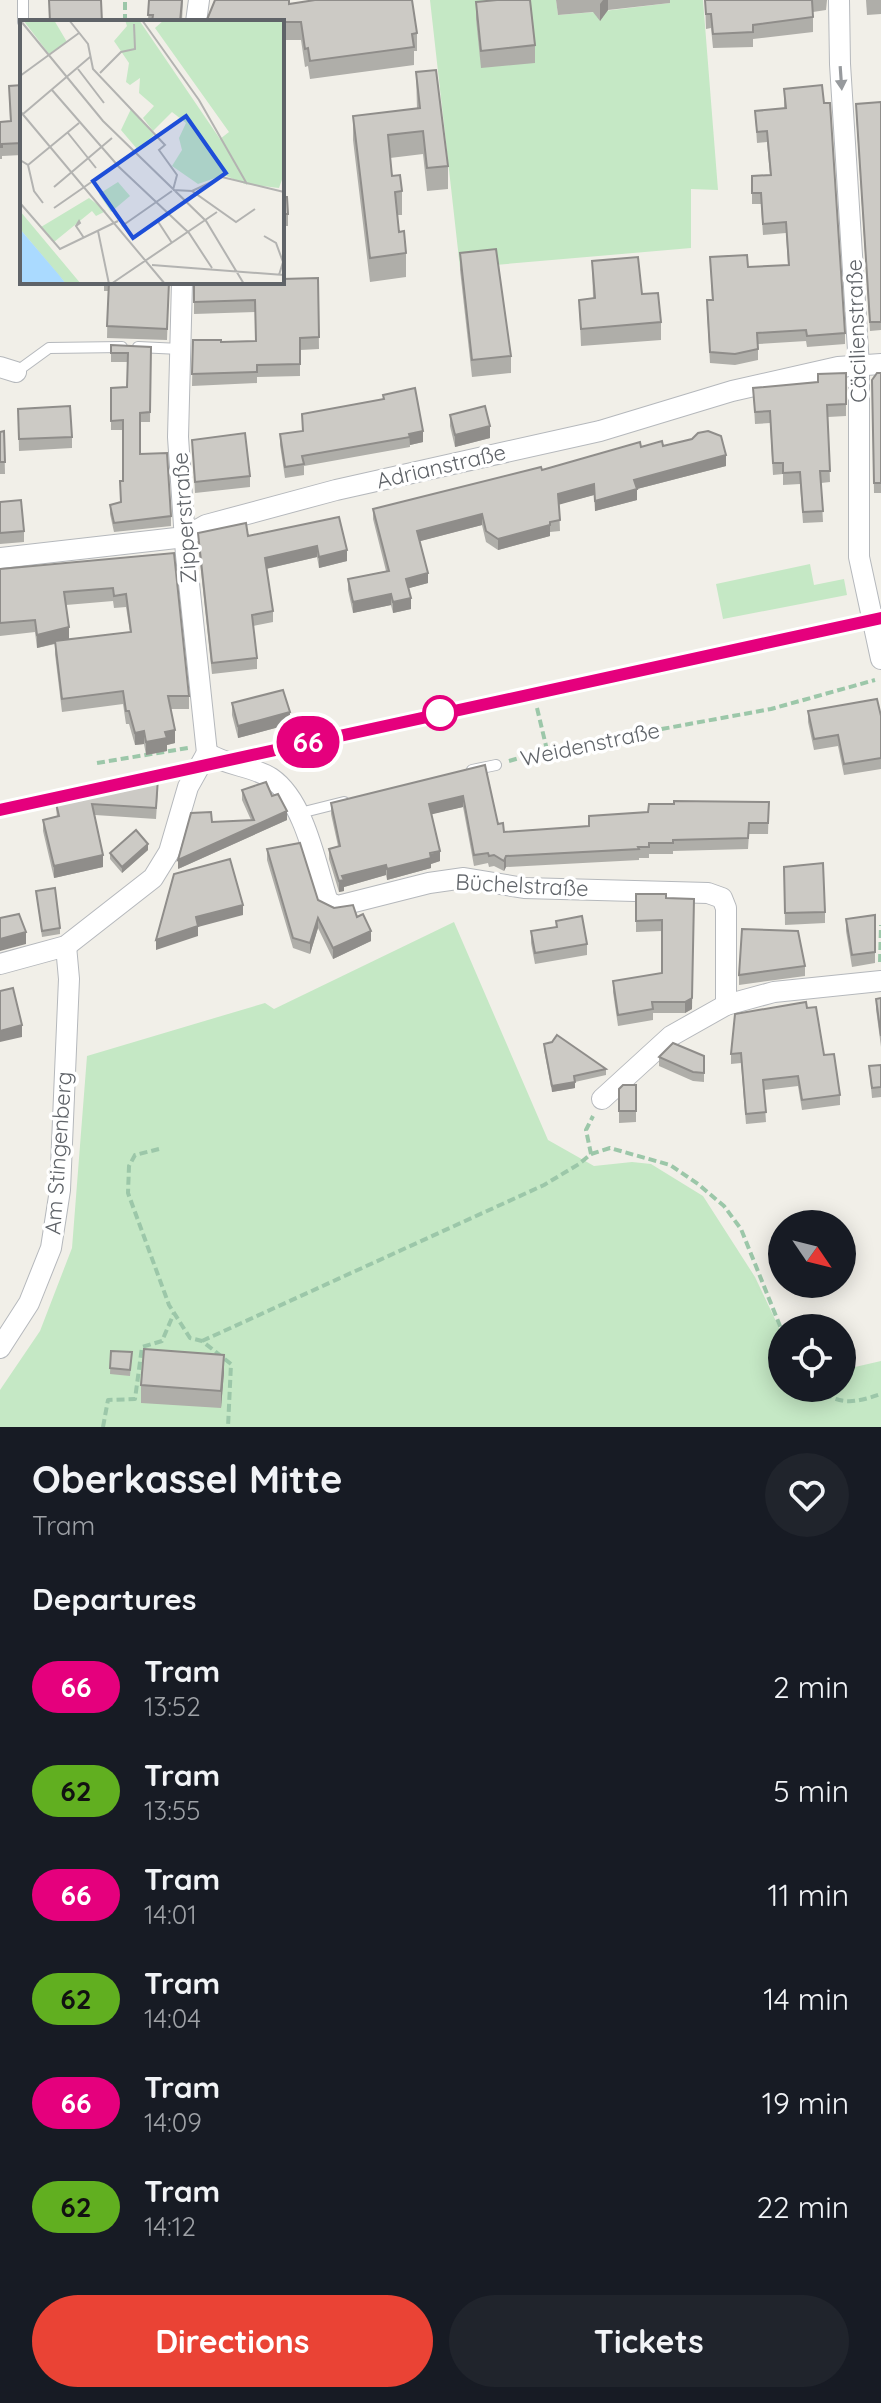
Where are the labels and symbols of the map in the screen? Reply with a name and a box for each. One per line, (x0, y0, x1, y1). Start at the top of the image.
inset map (20, 20, 284, 284)
one-way arrow (835, 66, 848, 91)
street label: Cäcilienstraße (839, 259, 873, 403)
street label: Adrianstraße (374, 438, 508, 494)
street label: Zipperstraße (165, 451, 203, 585)
unlabelled marker (423, 696, 457, 730)
line badge: 66 (272, 716, 344, 768)
street label: Weidenstraße (518, 716, 662, 772)
street label: Büchelstraße (455, 868, 589, 902)
street label: Am Stingenberg (38, 1070, 78, 1236)
north arrow (768, 1210, 856, 1298)

